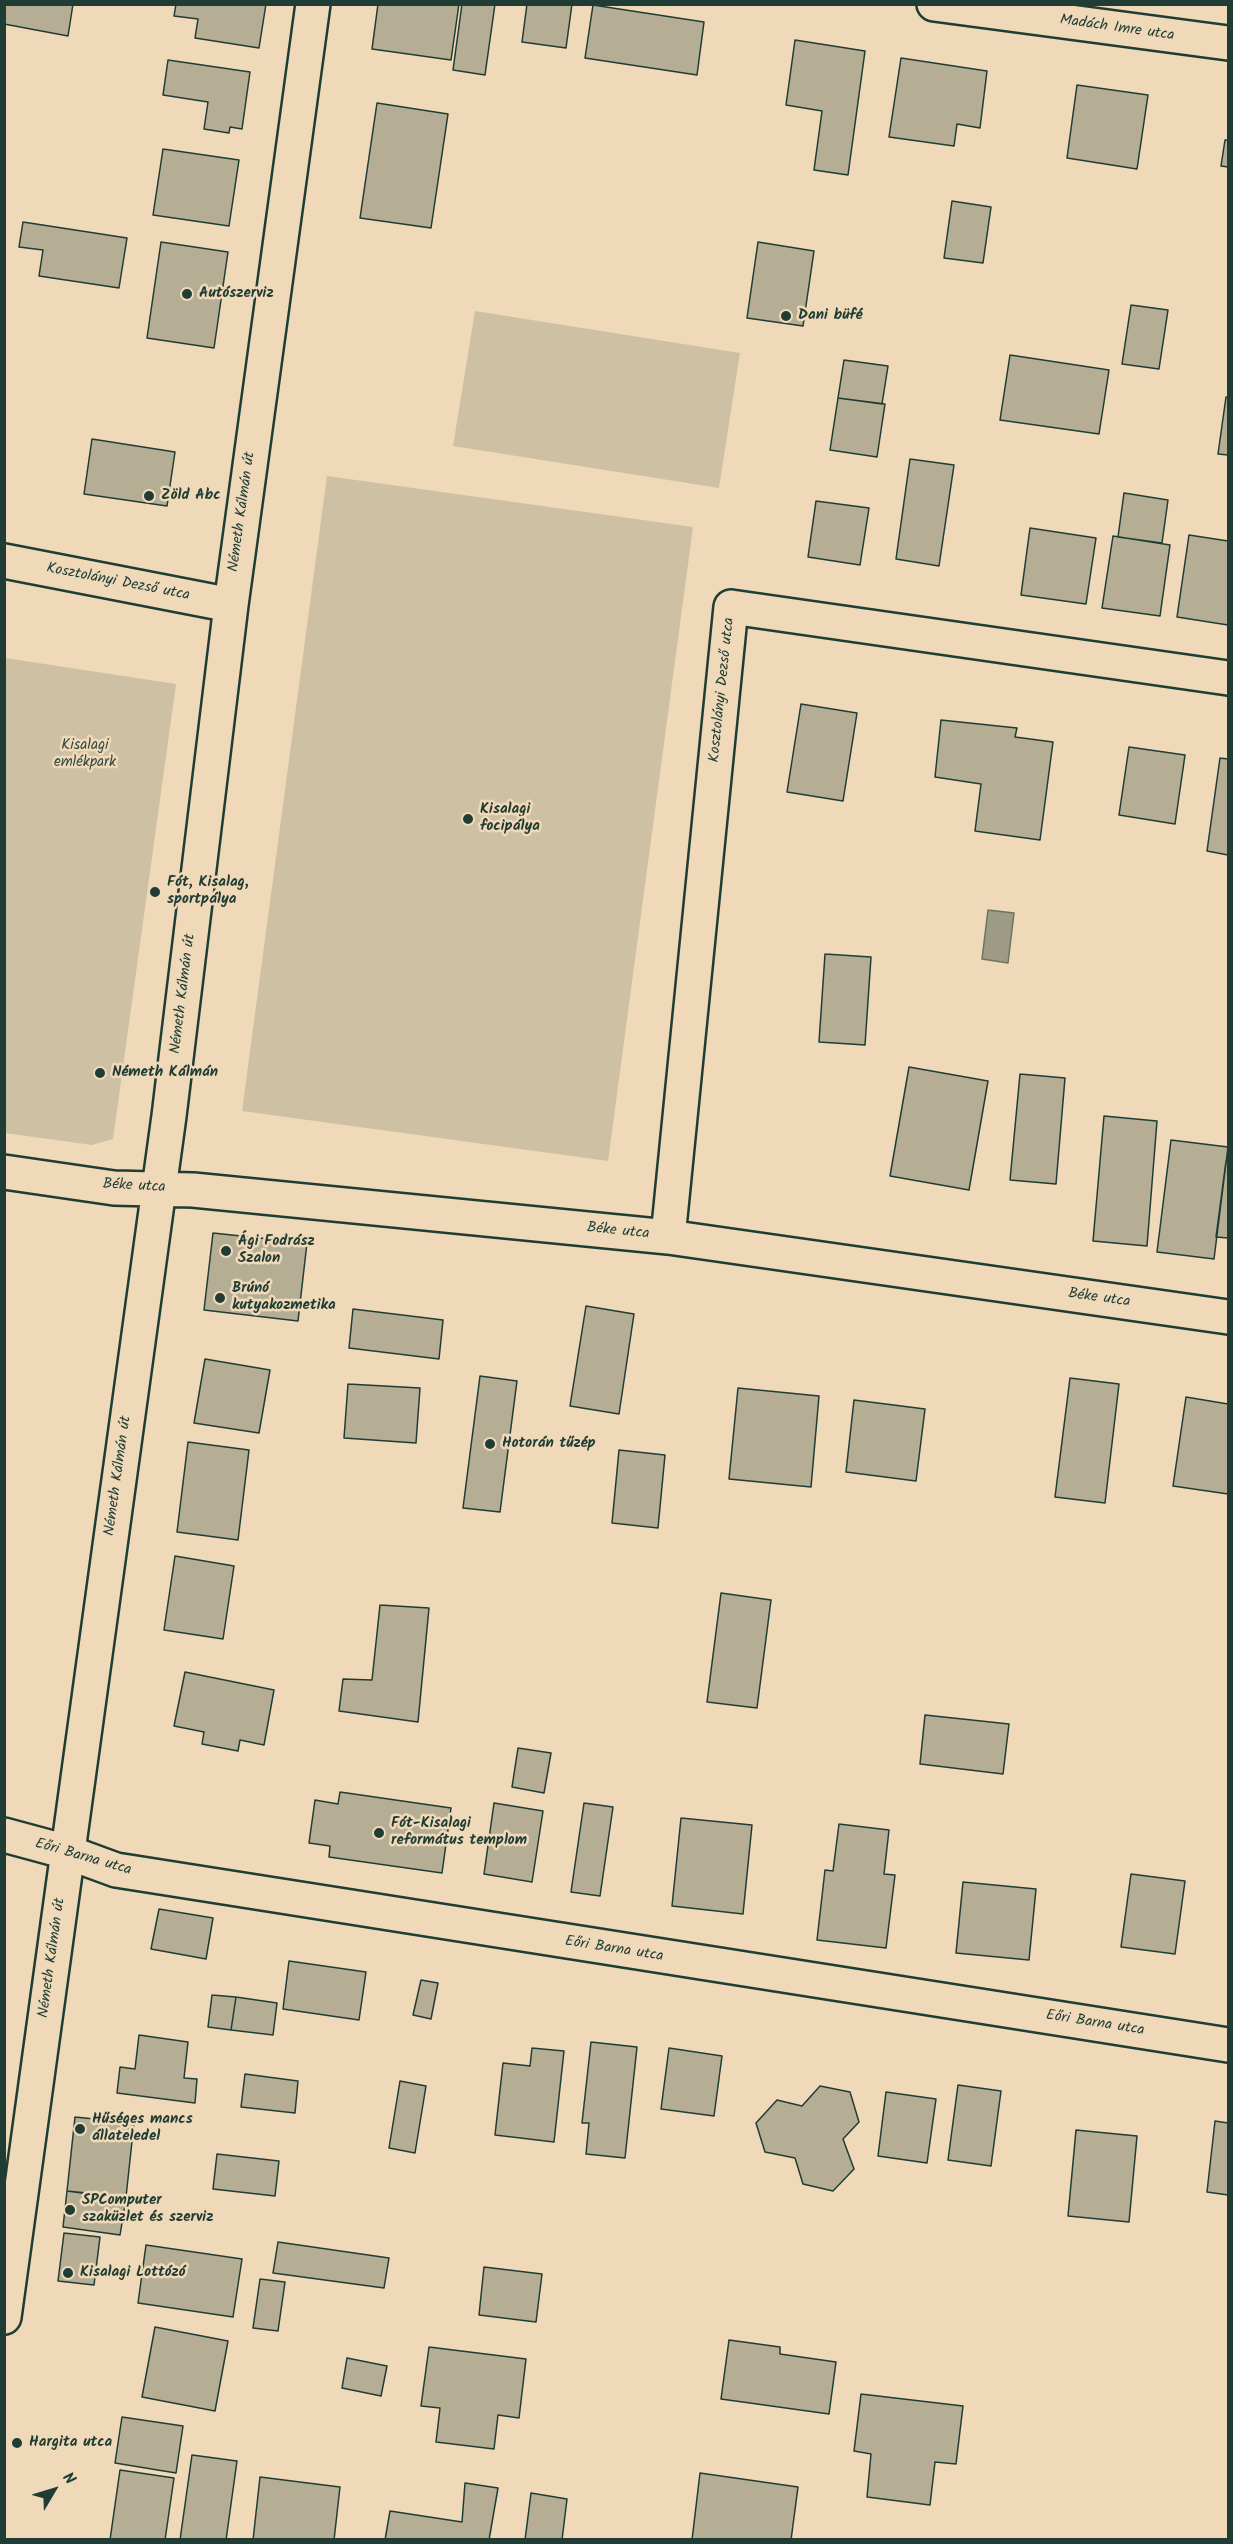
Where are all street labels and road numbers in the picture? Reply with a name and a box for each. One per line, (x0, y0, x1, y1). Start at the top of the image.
street label: Madách Imre utca (1059, 12, 1175, 46)
street label: Németh Kálmán út (226, 451, 260, 573)
street label: Kosztolányi Dezső utca (45, 560, 191, 606)
street label: Kosztolányi Dezső utca (706, 617, 740, 763)
street label: Németh Kálmán út (168, 933, 200, 1055)
street label: Béke utca (102, 1176, 166, 1198)
street label: Béke utca (586, 1220, 650, 1244)
street label: Béke utca (1067, 1286, 1131, 1312)
street label: Németh Kálmán út (102, 1415, 136, 1537)
street label: Eőri Barna utca (33, 1836, 133, 1880)
street label: Németh Kálmán út (36, 1897, 70, 2019)
street label: Eőri Barna utca (563, 1933, 665, 1967)
street label: Eőri Barna utca (1044, 2007, 1146, 2041)

